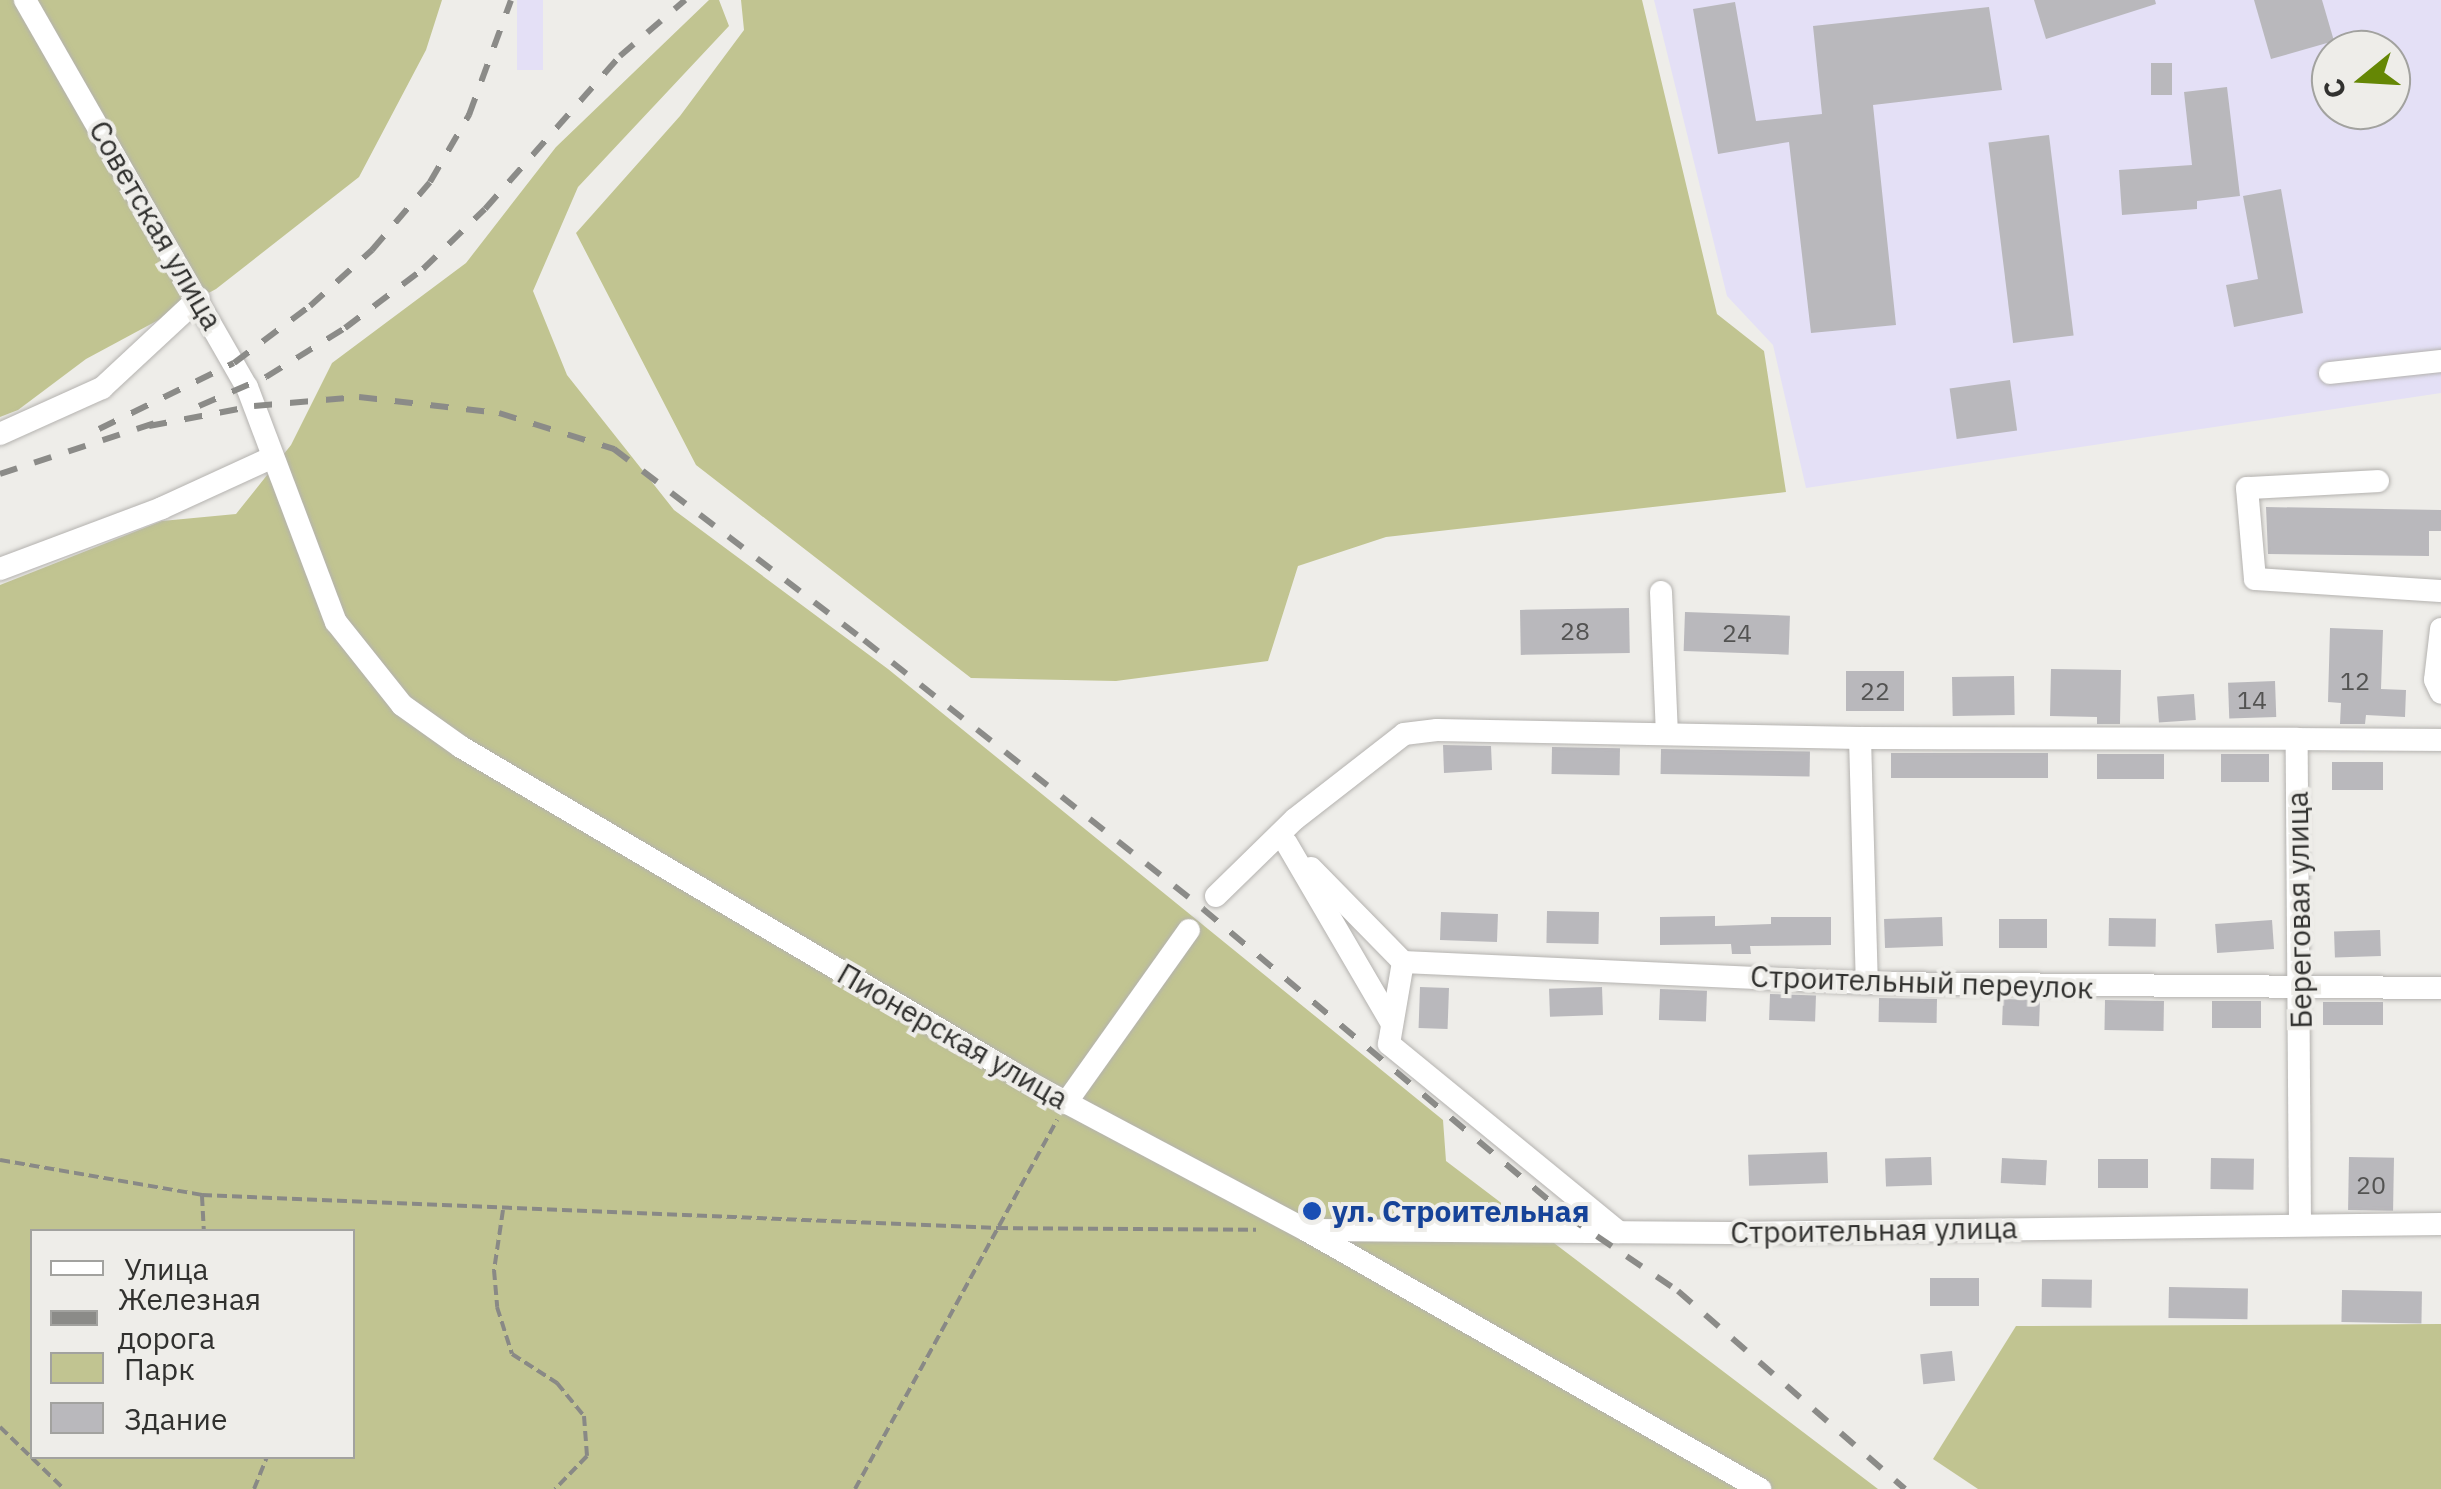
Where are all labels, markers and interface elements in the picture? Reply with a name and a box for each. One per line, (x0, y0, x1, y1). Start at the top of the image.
north arrow (2311, 30, 2411, 130)
text: С (2313, 74, 2354, 103)
street label: Советская улица (82, 114, 230, 336)
house number: 28 (1560, 616, 1590, 646)
house number: 24 (1722, 618, 1752, 648)
house number: 12 (2340, 666, 2370, 696)
house number: 22 (1860, 676, 1890, 706)
house number: 14 (2237, 685, 2267, 715)
street label: Береговая улица (2279, 791, 2319, 1029)
street label: Пионерская улица (831, 955, 1075, 1117)
street label: Строительный переулок (1750, 958, 2094, 1006)
house number: 20 (2356, 1170, 2386, 1200)
place label: ул. Строительная (1332, 1193, 1589, 1229)
marker: ул. Строительная (1301, 1200, 1323, 1222)
street label: Строительная улица (1730, 1209, 2018, 1251)
legend (30, 1229, 355, 1459)
text: Улица (124, 1249, 209, 1288)
text: Железная дорога (118, 1279, 261, 1357)
text: Парк (124, 1349, 195, 1388)
text: Здание (124, 1399, 227, 1438)

